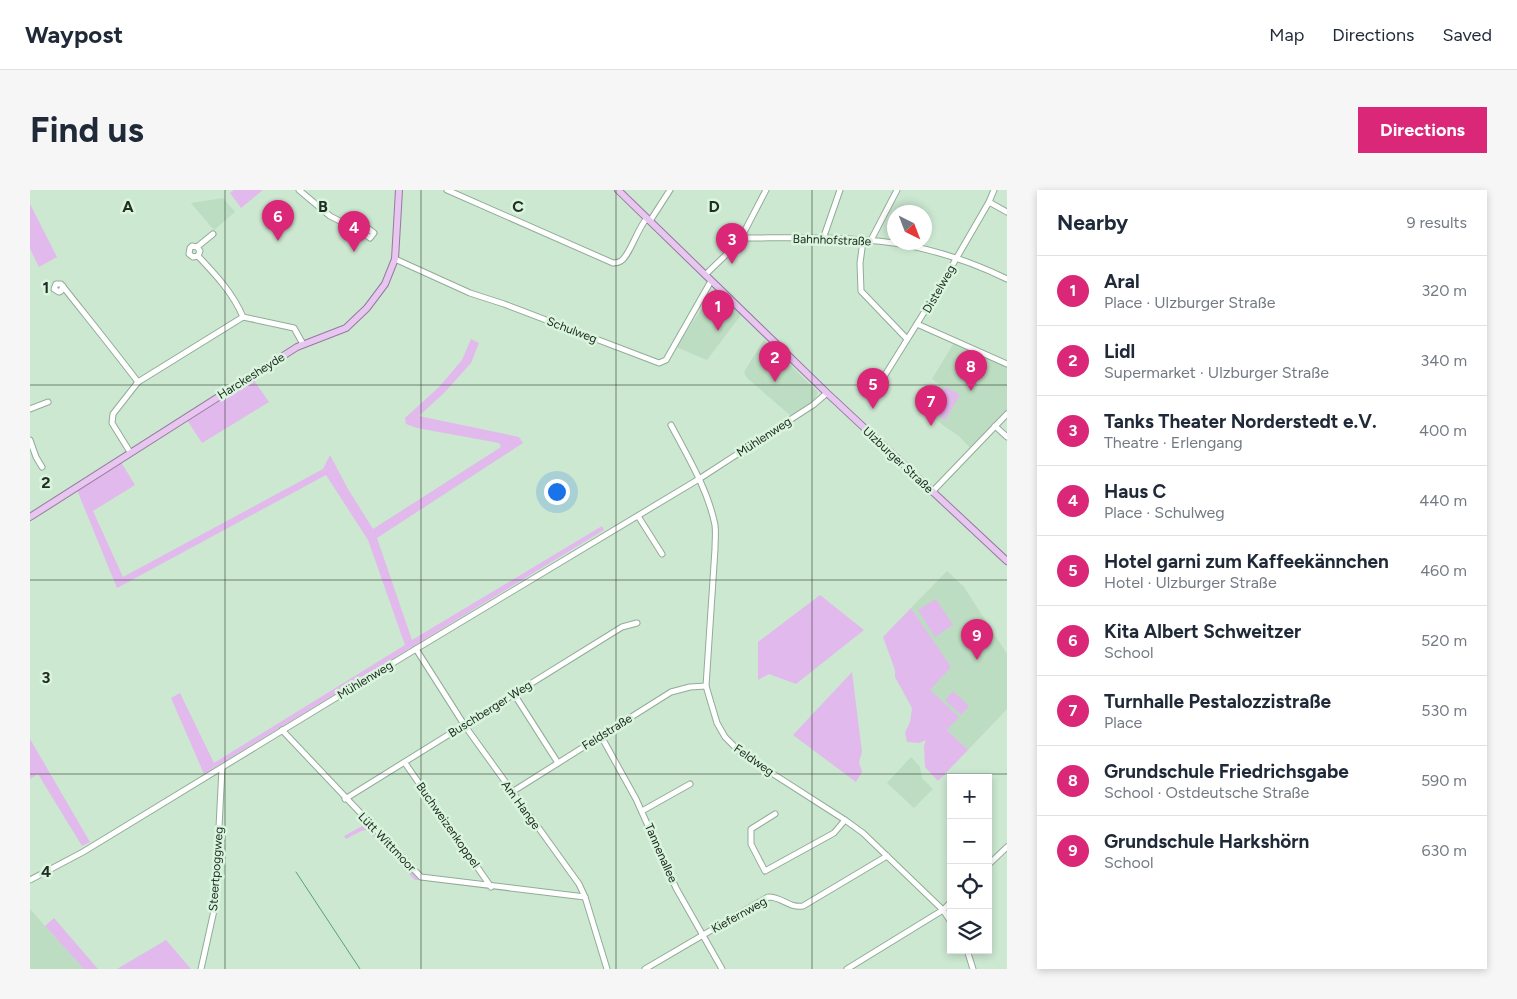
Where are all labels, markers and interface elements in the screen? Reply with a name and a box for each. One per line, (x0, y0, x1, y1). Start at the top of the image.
text: Waypost (25, 20, 123, 49)
text: Map (1269, 24, 1304, 46)
text: Directions (1332, 24, 1414, 46)
text: Saved (1442, 24, 1492, 46)
button: Directions (1358, 107, 1487, 153)
text: Find us (30, 109, 144, 151)
text: A (122, 197, 134, 216)
text: B (318, 197, 328, 216)
text: C (512, 197, 524, 216)
text: D (708, 197, 720, 216)
pin: 6 (262, 200, 294, 241)
north arrow (887, 205, 932, 250)
text: Nearby (1057, 210, 1128, 235)
pin: 4 (338, 211, 370, 252)
text: 9 results (1406, 213, 1467, 232)
pin: 3 (716, 223, 748, 264)
street label: Bahnhofstraße (792, 232, 872, 248)
street label: Distelweg (920, 262, 958, 316)
text: Aral (1104, 270, 1140, 293)
text: 1 (43, 278, 49, 297)
text: 1 (1070, 281, 1076, 300)
text: 320 m (1422, 281, 1467, 300)
pin: 1 (702, 290, 734, 331)
text: Place · Ulzburger Straße (1104, 293, 1275, 312)
street label: Schulweg (545, 314, 599, 346)
text: Lidl (1104, 340, 1135, 363)
pin: 2 (759, 341, 791, 382)
street label: Harckesheyde (215, 350, 287, 402)
pin: 8 (955, 350, 987, 391)
text: 2 (1068, 351, 1078, 370)
text: 340 m (1421, 351, 1467, 370)
text: Supermarket · Ulzburger Straße (1104, 363, 1329, 382)
pin: 5 (857, 368, 889, 409)
pin: 7 (915, 385, 947, 426)
text: Tanks Theater Norderstedt e.V. (1104, 410, 1377, 433)
street label: Mühlenweg (734, 414, 794, 460)
text: 3 (1069, 421, 1077, 440)
text: 400 m (1419, 421, 1467, 440)
street label: Ulzburger Straße (860, 424, 936, 496)
text: Theatre · Erlengang (1104, 433, 1243, 452)
text: 2 (41, 473, 51, 492)
your location (544, 479, 570, 505)
text: Haus C (1104, 480, 1166, 503)
text: 4 (1068, 491, 1078, 510)
text: 440 m (1419, 491, 1467, 510)
text: Place · Schulweg (1104, 503, 1225, 522)
text: Hotel garni zum Kaffeekännchen (1104, 550, 1389, 573)
text: 5 (1068, 561, 1078, 580)
text: 460 m (1420, 561, 1467, 580)
text: Hotel · Ulzburger Straße (1104, 573, 1277, 592)
pin: 9 (961, 619, 993, 660)
text: Kita Albert Schweitzer (1104, 620, 1301, 643)
text: 6 (1068, 631, 1078, 650)
text: 520 m (1421, 631, 1467, 650)
text: School (1104, 643, 1154, 662)
street label: Mühlenweg (335, 658, 395, 702)
text: 3 (42, 668, 51, 687)
street label: Buschberger Weg (446, 678, 534, 740)
text: Turnhalle Pestalozzistraße (1104, 690, 1331, 713)
text: 7 (1069, 701, 1077, 720)
text: 530 m (1421, 701, 1467, 720)
street label: Feldstraße (579, 711, 635, 753)
text: Place (1104, 713, 1142, 732)
street label: Feldweg (731, 741, 777, 779)
text: Grundschule Friedrichsgabe (1104, 760, 1349, 783)
text: 8 (1068, 771, 1078, 790)
text: 590 m (1421, 771, 1467, 790)
map controls (947, 774, 992, 954)
button: + (947, 774, 992, 819)
street label: Am Hange (499, 778, 544, 832)
street label: Buchweizenkoppel (413, 780, 483, 870)
text: School · Ostdeutsche Straße (1104, 783, 1309, 802)
street label: Lütt Wittmoor (355, 810, 419, 874)
button: − (947, 819, 992, 864)
street label: Tannenallee (642, 821, 680, 885)
street label: Steertpoggweg (206, 826, 226, 912)
text: Grundschule Harkshörn (1104, 830, 1309, 853)
text: 9 (1068, 841, 1078, 860)
text: 630 m (1421, 841, 1467, 860)
text: School (1104, 853, 1154, 872)
text: 4 (41, 862, 51, 881)
button: locate (947, 864, 992, 909)
street label: Kiefernweg (709, 894, 769, 936)
button: layers (947, 909, 992, 954)

